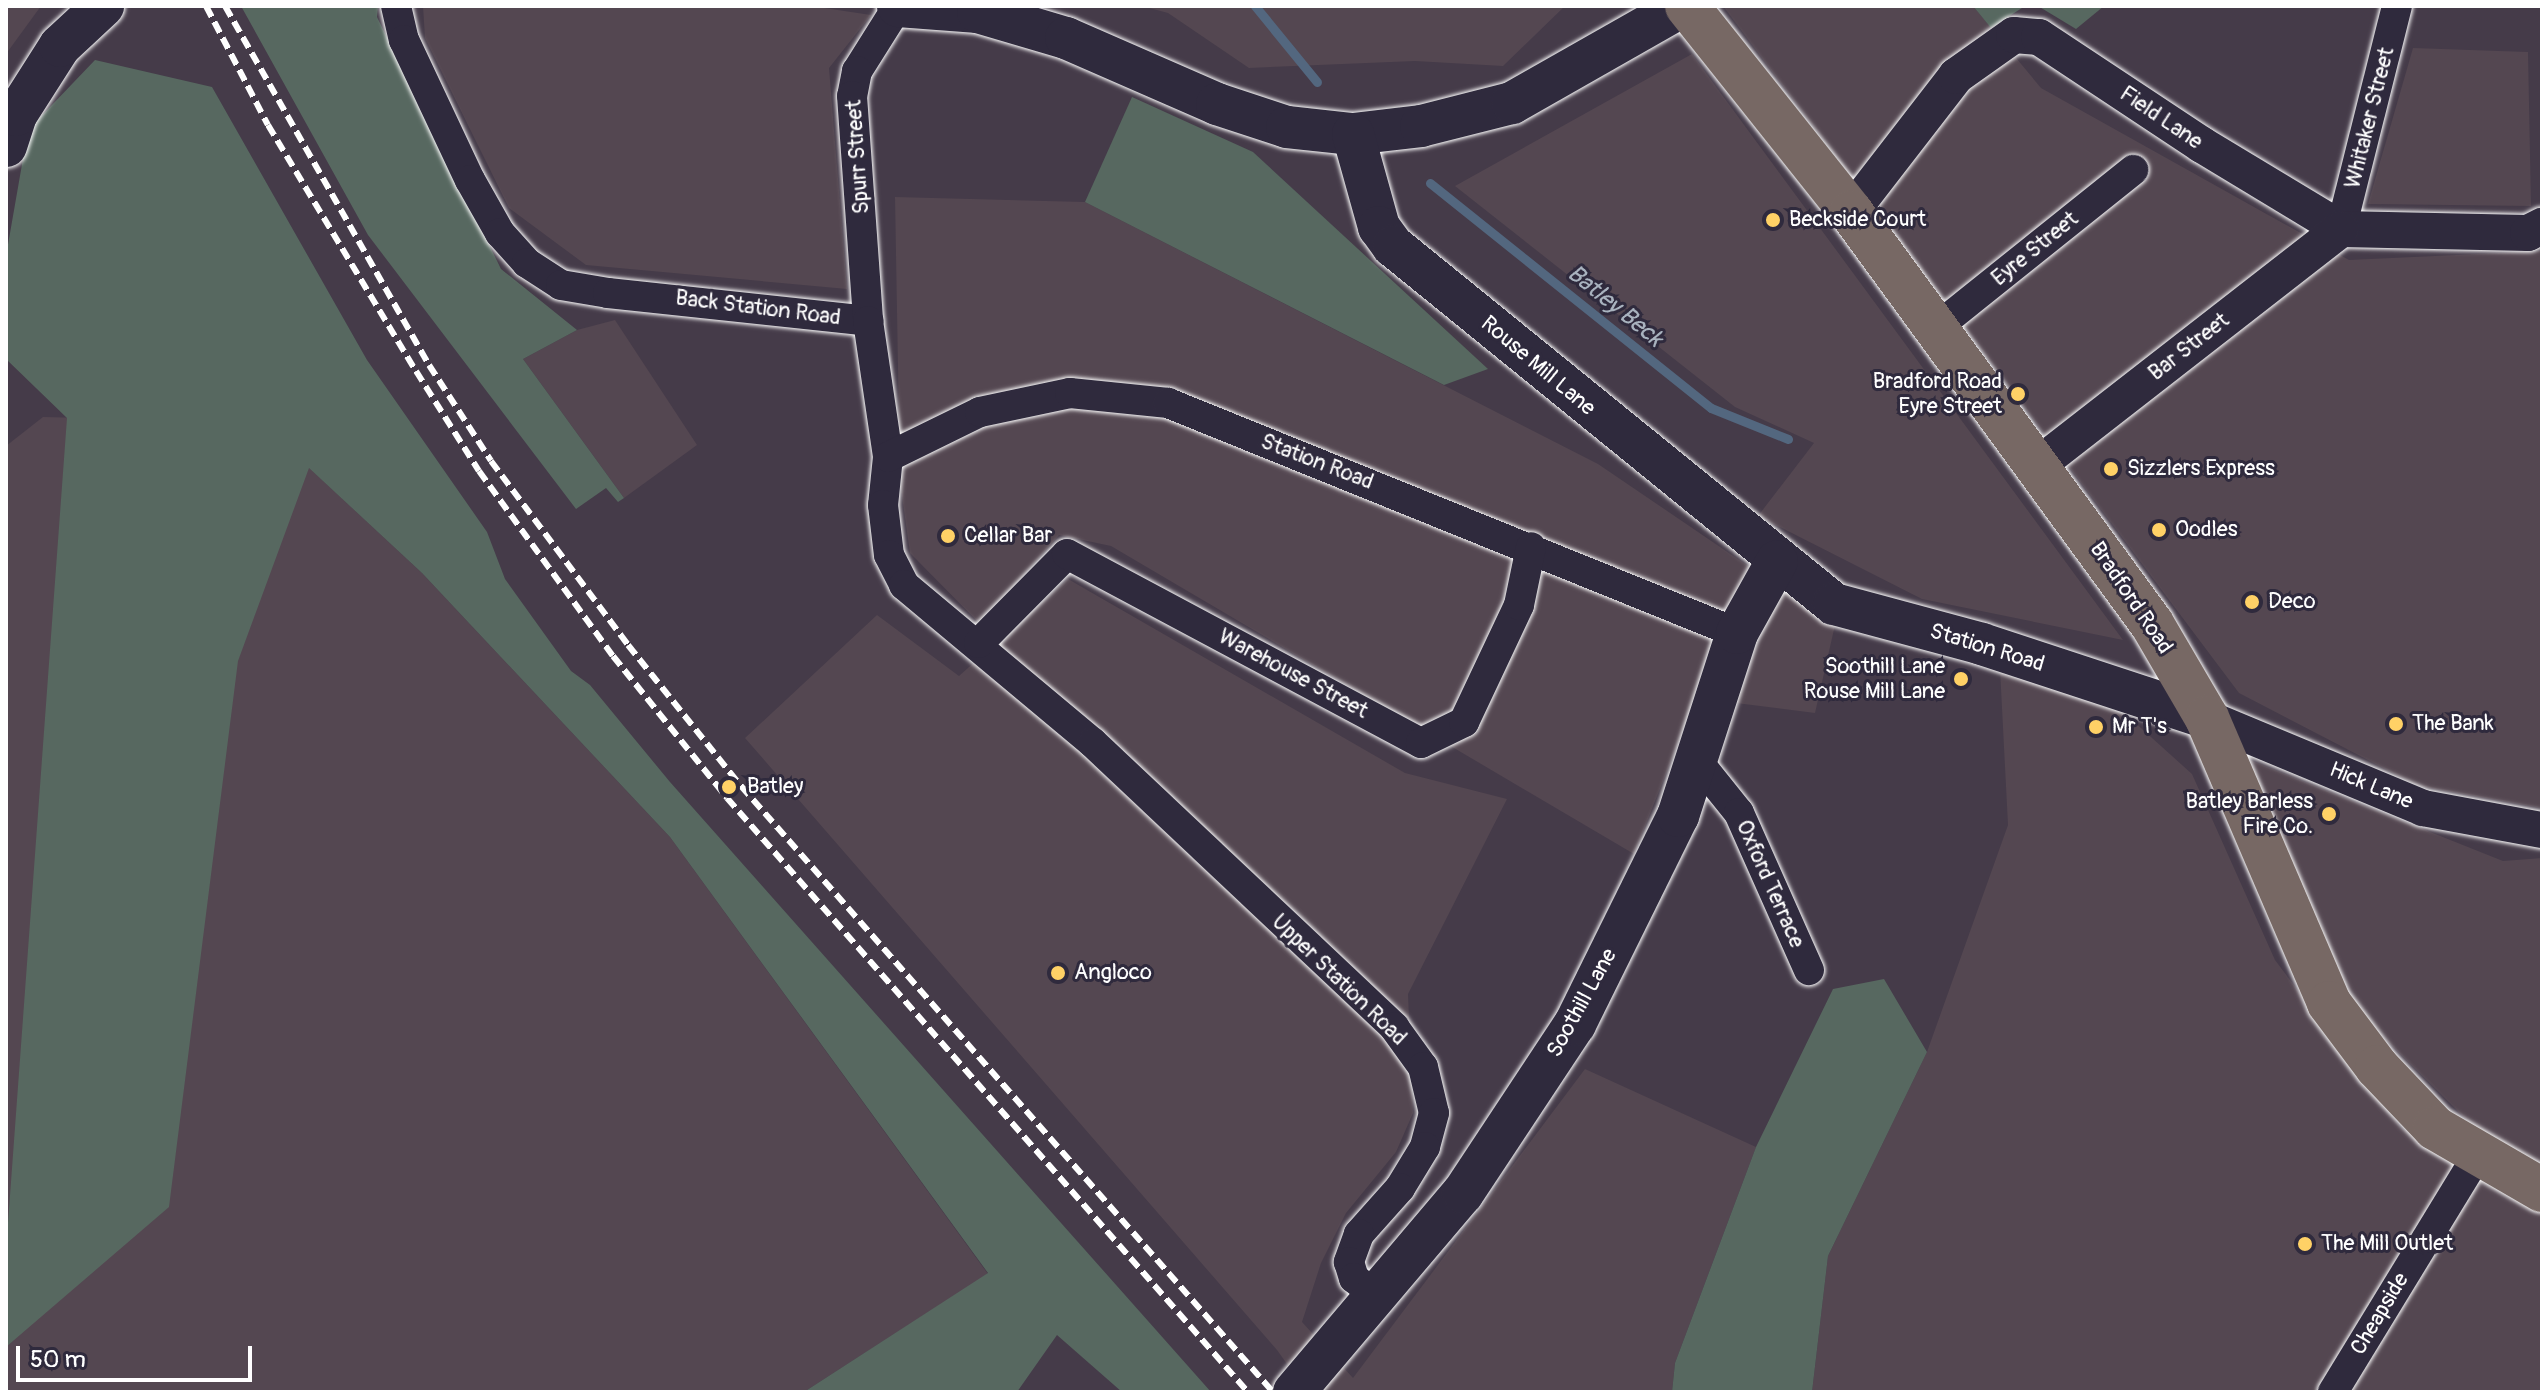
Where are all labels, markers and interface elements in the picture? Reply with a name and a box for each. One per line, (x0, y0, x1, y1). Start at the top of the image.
street label: Whitaker Street (2340, 45, 2400, 191)
street label: Field Lane (2115, 81, 2207, 155)
street label: Spurr Street (841, 99, 875, 215)
street label: Eyre Street (1986, 206, 2084, 292)
place label: Beckside Court (1789, 207, 1926, 233)
marker: Beckside Court (1764, 211, 1782, 229)
water label: Batley Beck (1562, 259, 1668, 353)
street label: Back Station Road (674, 285, 842, 331)
street label: Bar Street (2143, 307, 2235, 387)
street label: Rouse Mill Lane (1475, 310, 1601, 422)
place label: Bradford Road Eyre Street (1873, 368, 2002, 420)
marker: Bradford Road Eyre Street (2009, 385, 2027, 403)
street label: Station Road (1257, 428, 1377, 496)
place label: Sizzlers Express (2127, 456, 2275, 482)
marker: Sizzlers Express (2102, 460, 2120, 478)
place label: Oodles (2175, 517, 2238, 543)
marker: Oodles (2150, 521, 2168, 539)
place label: Cellar Bar (964, 523, 1052, 549)
marker: Cellar Bar (939, 527, 957, 545)
street label: Bradford Road (2084, 537, 2178, 659)
place label: Deco (2268, 589, 2316, 615)
marker: Deco (2243, 593, 2261, 611)
street label: Station Road (1927, 618, 2047, 678)
street label: Warehouse Street (1214, 623, 1372, 725)
place label: Soothill Lane Rouse Mill Lane (1804, 653, 1945, 704)
marker: Soothill Lane Rouse Mill Lane (1952, 670, 1970, 688)
place label: The Bank (2412, 711, 2494, 737)
place label: Mr T's (2112, 714, 2167, 740)
marker: The Bank (2387, 715, 2405, 733)
marker: Mr T's (2087, 718, 2105, 736)
street label: Hick Lane (2325, 757, 2417, 815)
place label: Batley (747, 774, 803, 800)
marker: Batley (718, 776, 740, 798)
place label: Batley Barless Fire Co. (2186, 788, 2313, 840)
marker: Batley Barless Fire Co. (2320, 805, 2338, 823)
street label: Oxford Terrace (1730, 816, 1810, 952)
street label: Upper Station Road (1266, 909, 1412, 1051)
street label: Soothill Lane (1541, 944, 1623, 1062)
place label: Angloco (1074, 960, 1152, 986)
marker: Angloco (1049, 964, 1067, 982)
place label: The Mill Outlet (2321, 1231, 2453, 1257)
marker: The Mill Outlet (2296, 1235, 2314, 1253)
street label: Cheapside (2345, 1268, 2415, 1360)
scale bar (20, 1330, 256, 1380)
text: 50 m (30, 1345, 86, 1374)

